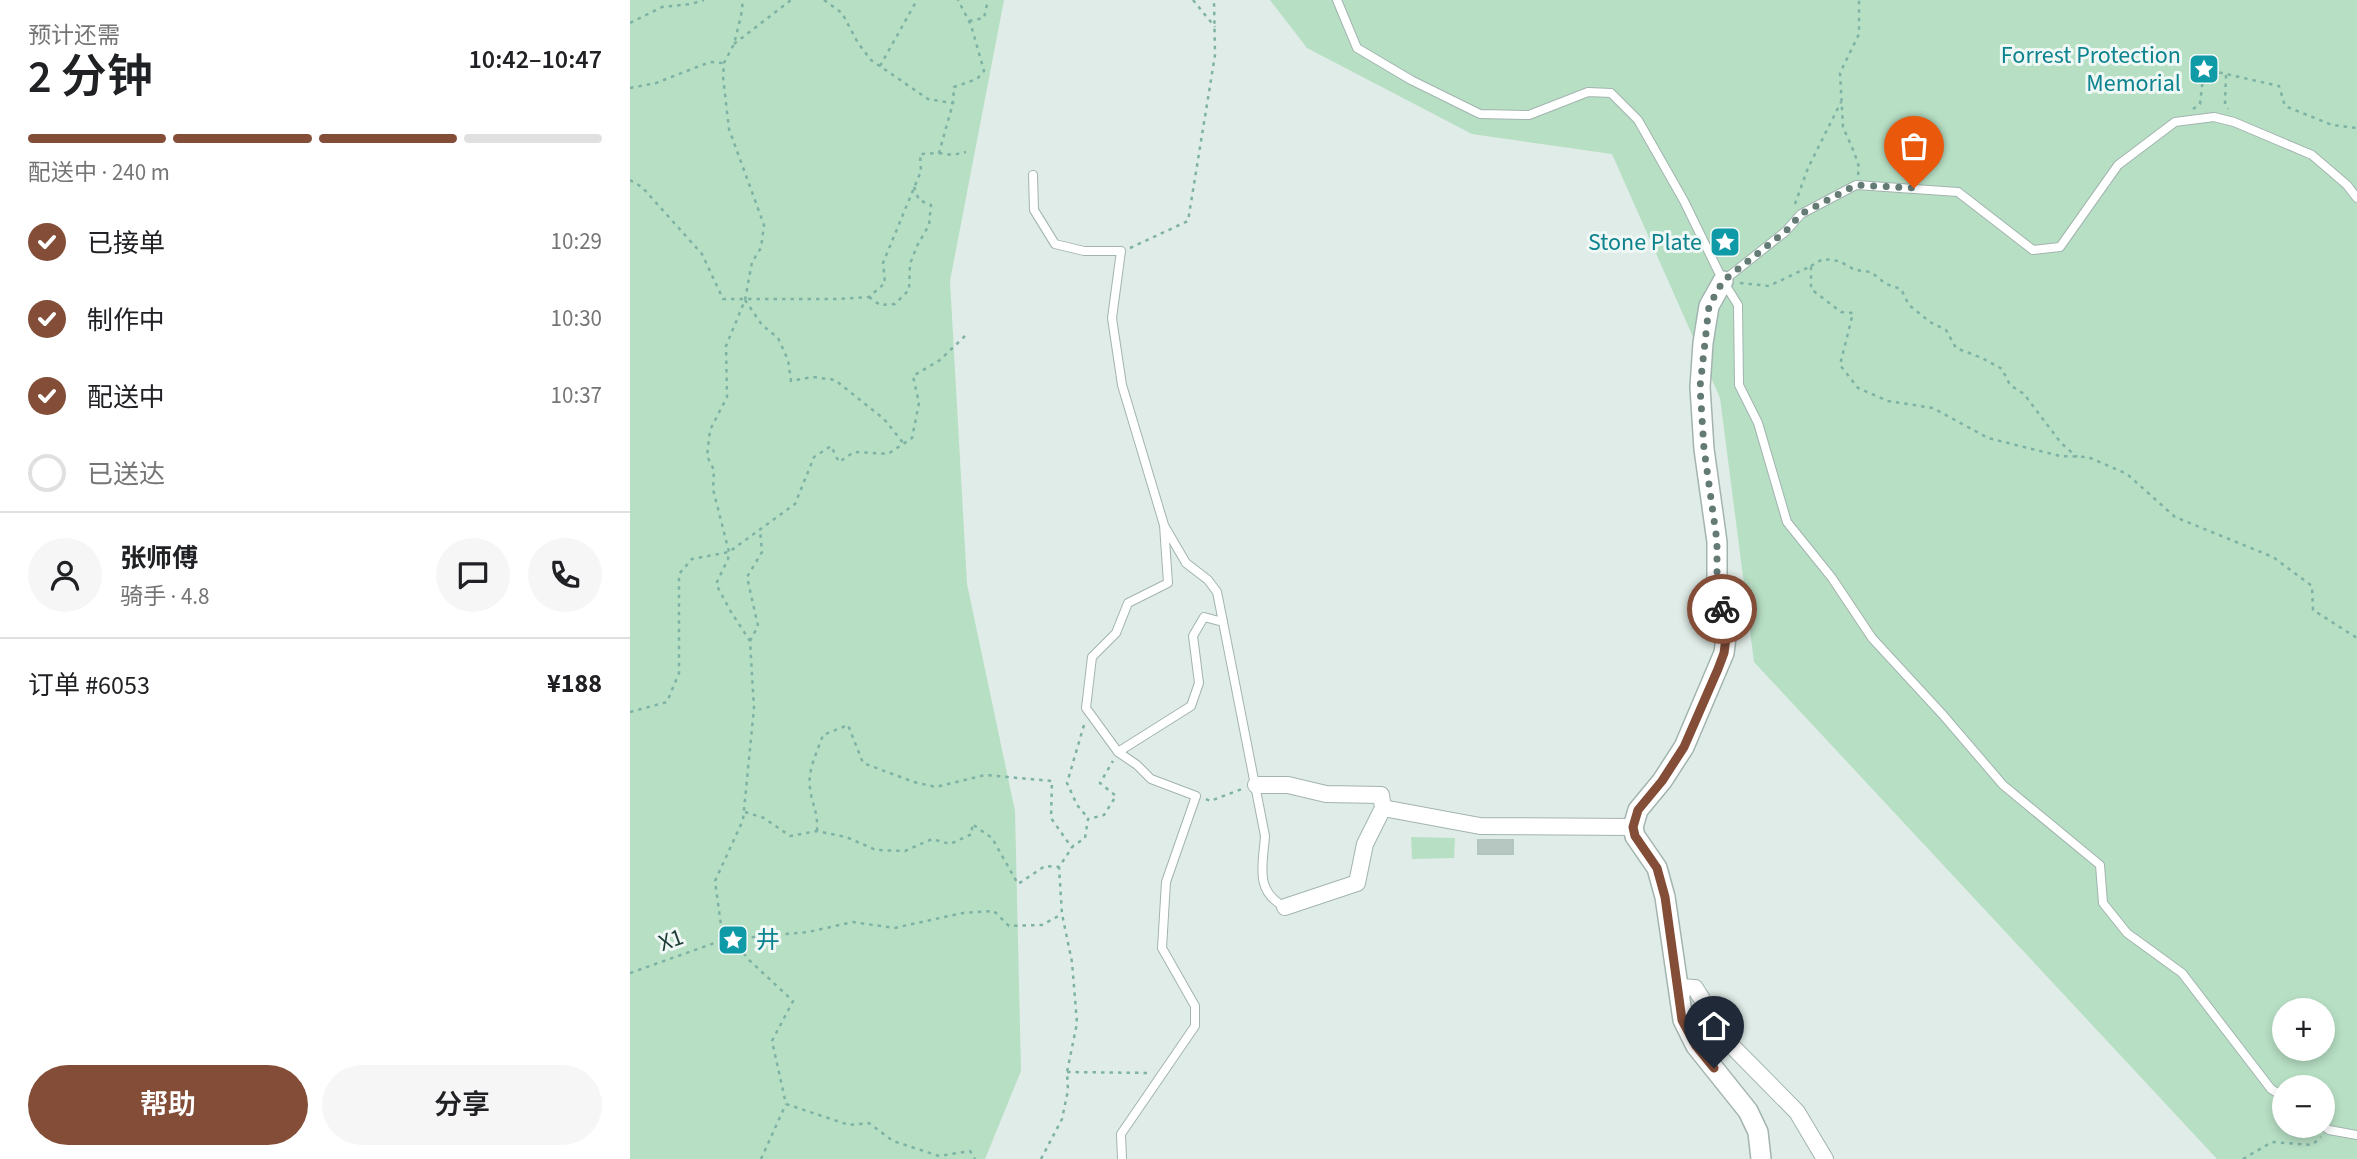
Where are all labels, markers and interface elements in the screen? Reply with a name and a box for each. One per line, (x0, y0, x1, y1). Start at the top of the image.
text: 预计还需 (28, 19, 120, 52)
place label: Forrest Protection Memorial (2001, 38, 2181, 101)
text: 10:42–10:47 (469, 41, 602, 78)
text: 2 分钟 (28, 45, 153, 110)
place icon: Forrest Protection Memorial (2187, 52, 2221, 86)
pin (1884, 116, 1944, 188)
icon: bag (1895, 127, 1933, 165)
text: 配送中 · 240 m (28, 156, 170, 189)
icon: check (28, 223, 66, 261)
text: 已接单 (87, 225, 165, 262)
text: 10:29 (551, 225, 602, 258)
place label: Stone Plate (1588, 225, 1702, 260)
place icon: Stone Plate (1708, 225, 1742, 259)
icon: check (28, 300, 66, 338)
text: 制作中 (87, 302, 165, 339)
text: 10:30 (551, 302, 602, 335)
icon: check (28, 377, 66, 415)
text: 配送中 (87, 379, 165, 416)
text: 10:37 (551, 379, 602, 412)
text: 已送达 (87, 456, 165, 493)
button: person (28, 538, 102, 612)
button: chat (436, 538, 510, 612)
button: phone (528, 538, 602, 612)
text: 张师傅 (120, 540, 198, 577)
courier (1687, 574, 1757, 644)
text: 骑手 · 4.8 (120, 580, 210, 613)
icon: bike (1703, 590, 1741, 628)
text: ¥188 (547, 665, 602, 702)
text: 订单 #6053 (28, 667, 150, 704)
street label: X1 (654, 919, 688, 961)
place icon: 井 (716, 923, 750, 957)
place label: 井 (756, 923, 780, 958)
pin (1684, 996, 1744, 1068)
map controls (2272, 998, 2335, 1138)
button: + (2272, 998, 2335, 1061)
icon: home (1695, 1007, 1733, 1045)
button: 帮助 (28, 1065, 308, 1145)
button: 分享 (322, 1065, 602, 1145)
button: − (2272, 1075, 2335, 1138)

